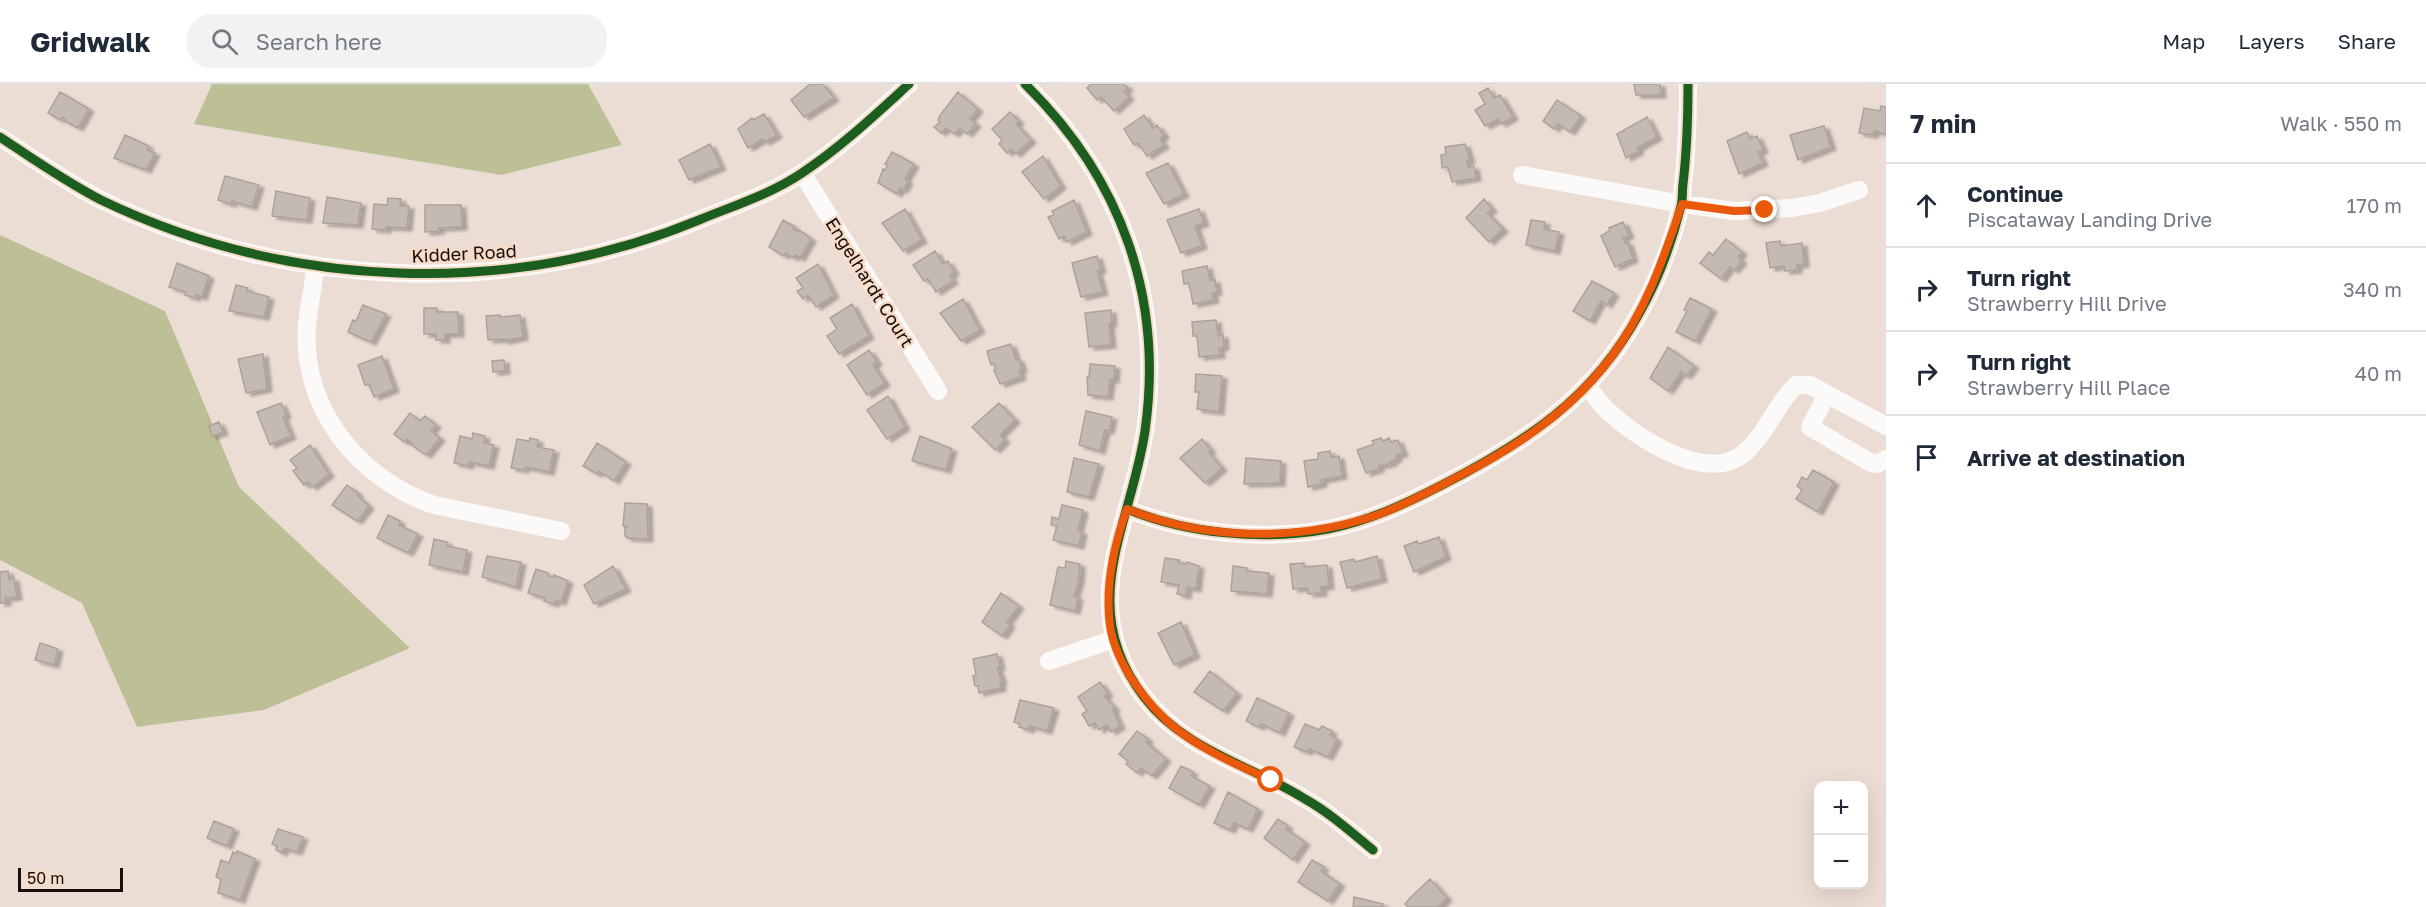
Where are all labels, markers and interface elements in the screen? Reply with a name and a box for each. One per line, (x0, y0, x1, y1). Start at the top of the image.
search box (187, 14, 607, 68)
text: Gridwalk (30, 25, 151, 58)
icon: search (208, 25, 241, 58)
text: Search here (256, 28, 382, 55)
text: Map (2162, 28, 2205, 54)
text: Layers (2238, 28, 2305, 54)
text: Share (2338, 28, 2396, 54)
text: 7 min (1910, 108, 1976, 139)
text: Walk · 550 m (2280, 111, 2402, 135)
text: Continue (1967, 180, 2063, 207)
icon: ahead (1910, 189, 1943, 222)
text: 170 m (2347, 193, 2402, 217)
route end (1751, 196, 1777, 222)
text: Piscataway Landing Drive (1967, 207, 2212, 231)
street label: Engelhardt Court (821, 213, 919, 351)
street label: Kidder Road (411, 239, 517, 267)
text: Turn right (1967, 264, 2071, 291)
icon: right (1910, 273, 1943, 306)
text: 340 m (2343, 277, 2402, 301)
text: Strawberry Hill Drive (1967, 291, 2167, 315)
text: Turn right (1967, 348, 2071, 375)
icon: right (1910, 357, 1943, 390)
text: 40 m (2355, 361, 2402, 385)
text: Strawberry Hill Place (1967, 375, 2170, 399)
icon: arrive (1910, 441, 1943, 474)
text: Arrive at destination (1967, 444, 2185, 471)
route start (1257, 766, 1283, 792)
map controls (1814, 781, 1868, 889)
button: + (1814, 781, 1868, 835)
button: − (1814, 835, 1868, 889)
scale bar (18, 865, 123, 892)
text: 50 m (27, 868, 64, 888)

